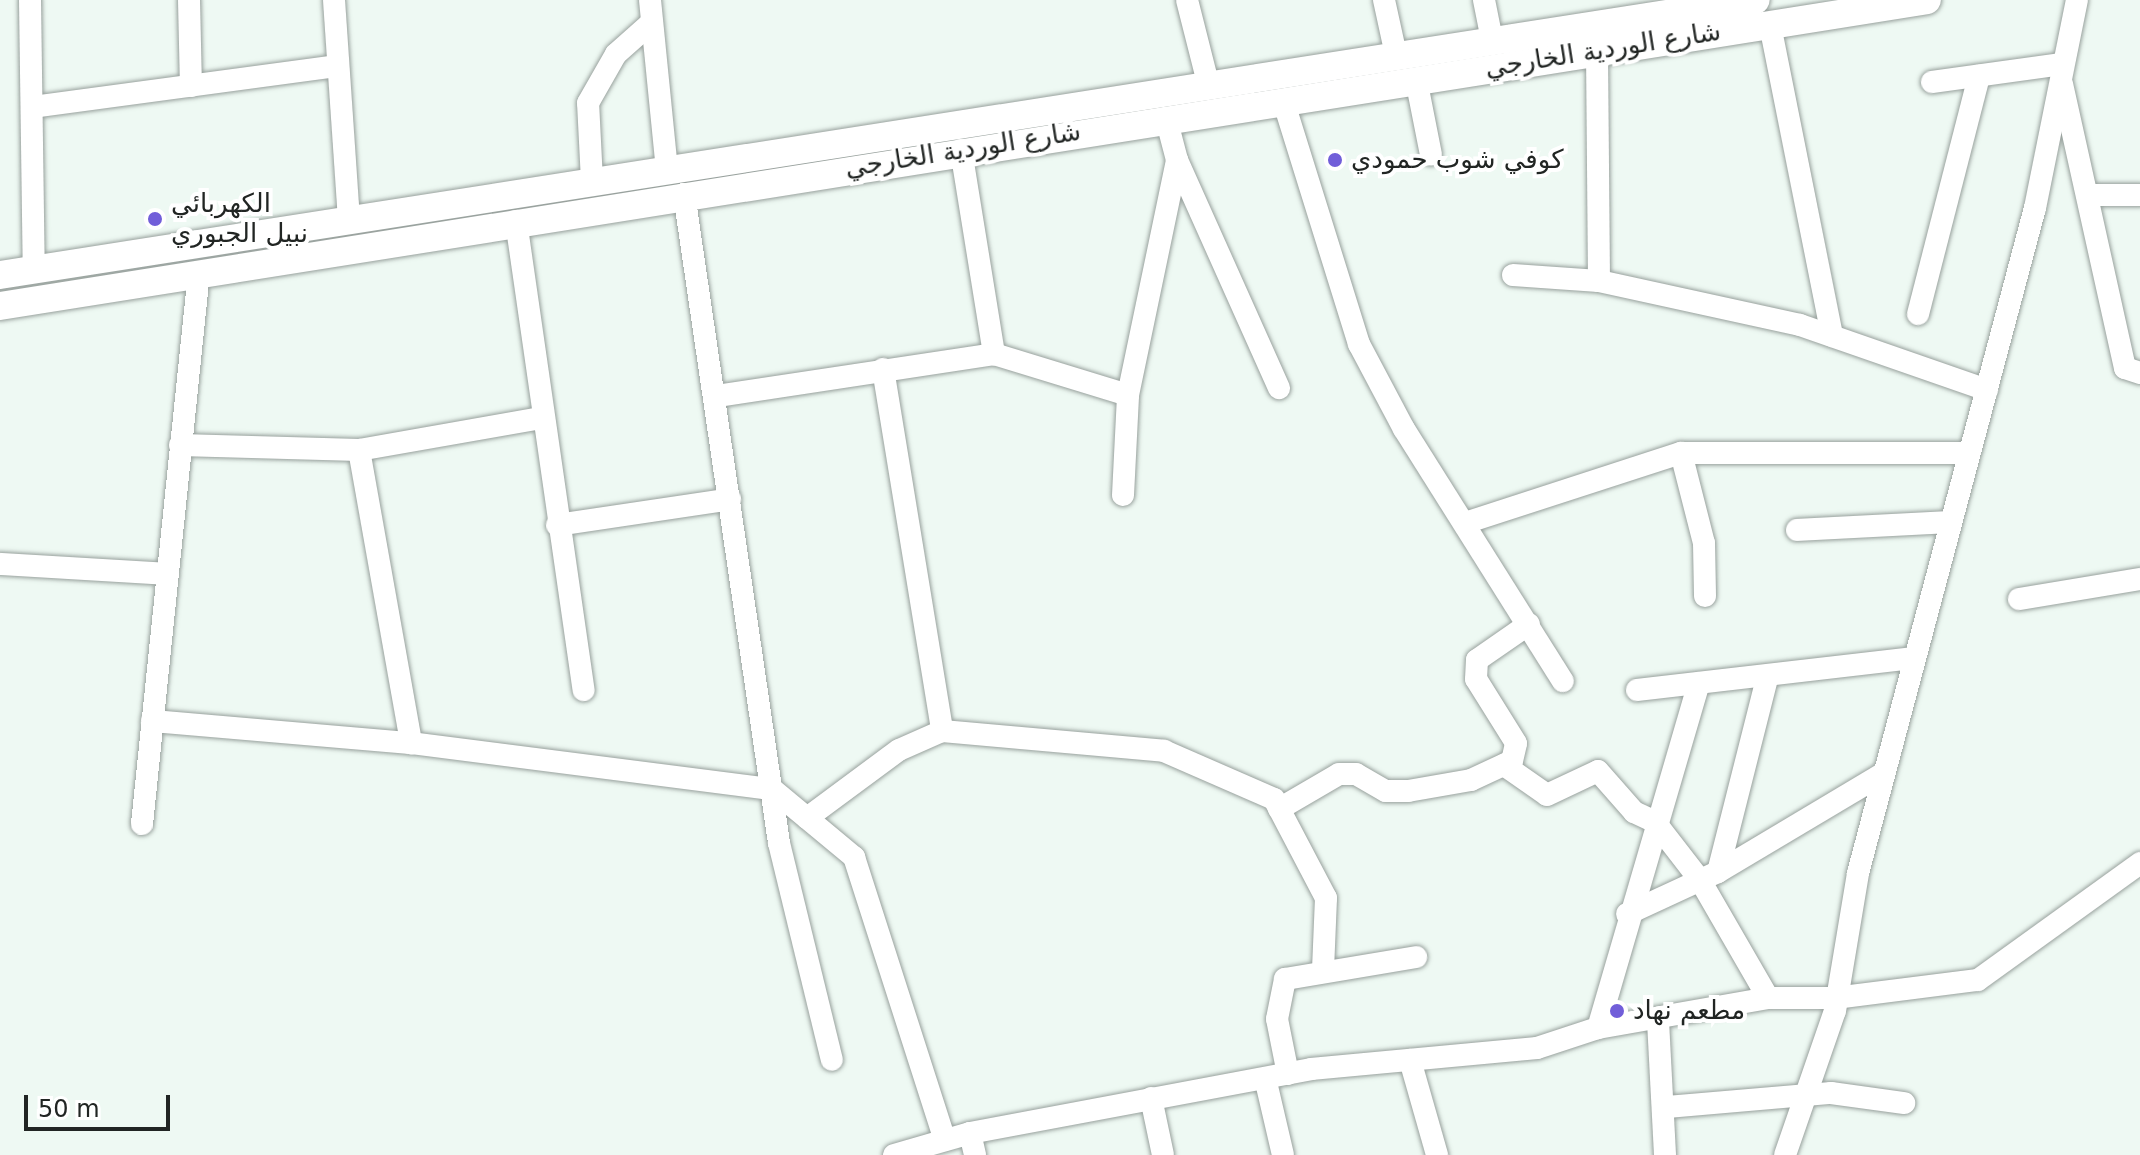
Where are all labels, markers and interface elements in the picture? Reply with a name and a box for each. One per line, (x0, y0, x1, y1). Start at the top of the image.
street label: شارع الوردية الخارجي (1483, 16, 1723, 84)
street label: شارع الوردية الخارجي (843, 116, 1083, 184)
place label: كوفي شوب حمودي (1351, 144, 1564, 176)
marker: كوفي شوب حمودي (1326, 151, 1344, 169)
place label: الكهربائي نبيل الجبوري (171, 188, 308, 250)
marker: الكهربائي نبيل الجبوري (146, 210, 164, 228)
place label: مطعم نهاد (1633, 995, 1745, 1027)
marker: مطعم نهاد (1608, 1002, 1626, 1020)
scale bar (28, 1079, 174, 1129)
text: 50 m (38, 1095, 100, 1123)

